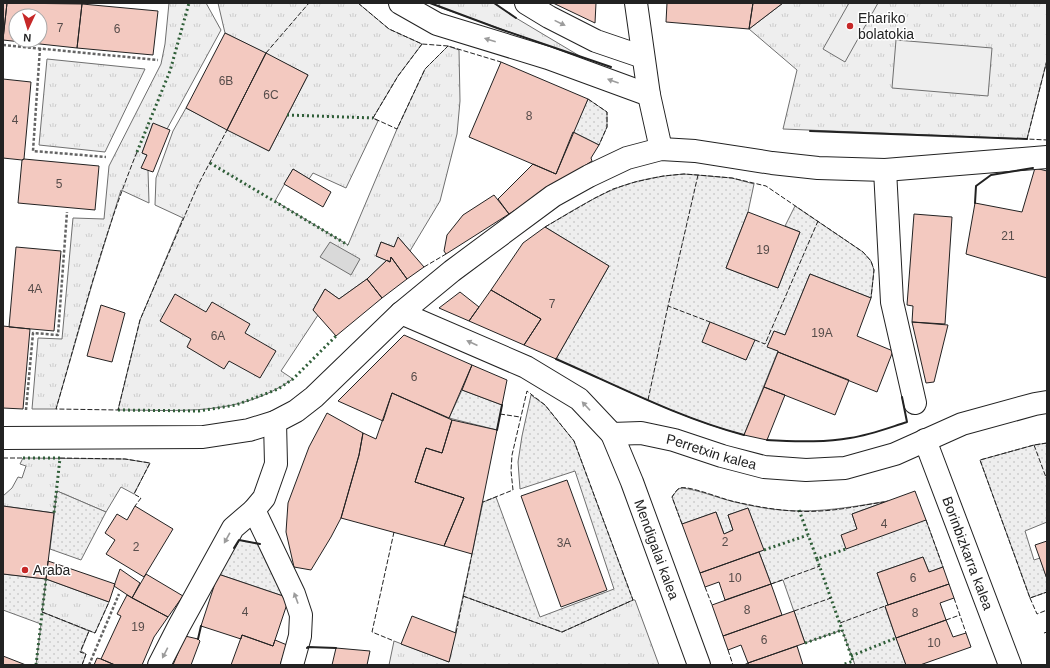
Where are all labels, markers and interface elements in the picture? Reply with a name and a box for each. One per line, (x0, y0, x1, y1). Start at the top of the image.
north arrow (8, 8, 48, 48)
place label: Ehariko bolatokia (858, 10, 914, 42)
one-way arrow (554, 20, 565, 26)
house number: 7 (57, 21, 64, 35)
marker: Ehariko bolatokia (845, 21, 855, 31)
house number: 6 (114, 22, 121, 36)
text: N (23, 32, 32, 44)
one-way arrow (483, 37, 495, 43)
house number: 6B (219, 74, 233, 88)
one-way arrow (606, 78, 618, 84)
house number: 6C (263, 88, 279, 102)
house number: 8 (526, 109, 533, 123)
house number: 4 (12, 113, 19, 127)
house number: 5 (56, 177, 63, 191)
house number: 21 (1001, 229, 1015, 243)
house number: 19 (756, 243, 770, 257)
house number: 4A (28, 282, 42, 296)
house number: 7 (549, 297, 556, 311)
house number: 19A (811, 326, 833, 340)
house number: 6A (211, 329, 225, 343)
one-way arrow (467, 340, 478, 346)
house number: 6 (411, 370, 418, 384)
one-way arrow (581, 401, 590, 411)
street label: Perretxin kalea (665, 431, 758, 473)
street label: Borinbizkarra kalea (939, 494, 997, 612)
street label: Mendigalai kalea (631, 497, 682, 602)
house number: 4 (881, 517, 888, 531)
one-way arrow (224, 532, 230, 544)
house number: 2 (722, 535, 729, 549)
house number: 3A (557, 536, 571, 550)
house number: 2 (133, 540, 140, 554)
place label: Araba (33, 562, 71, 578)
marker: Araba (20, 565, 30, 575)
house number: 10 (728, 571, 742, 585)
house number: 6 (910, 571, 917, 585)
one-way arrow (292, 591, 298, 603)
house number: 8 (744, 603, 751, 617)
house number: 4 (242, 605, 249, 619)
house number: 8 (912, 606, 919, 620)
house number: 19 (131, 620, 145, 634)
house number: 6 (761, 633, 768, 647)
house number: 10 (927, 636, 941, 650)
one-way arrow (162, 647, 169, 658)

